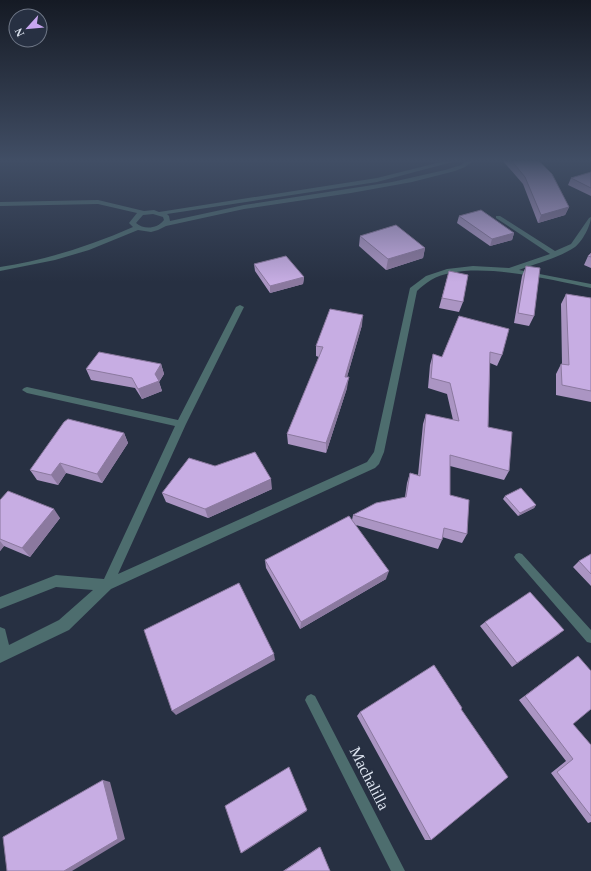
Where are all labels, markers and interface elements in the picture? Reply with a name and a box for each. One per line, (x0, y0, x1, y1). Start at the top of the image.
north arrow (8, 8, 48, 48)
text: N (12, 26, 26, 39)
street label: Machalilla (346, 744, 393, 813)

